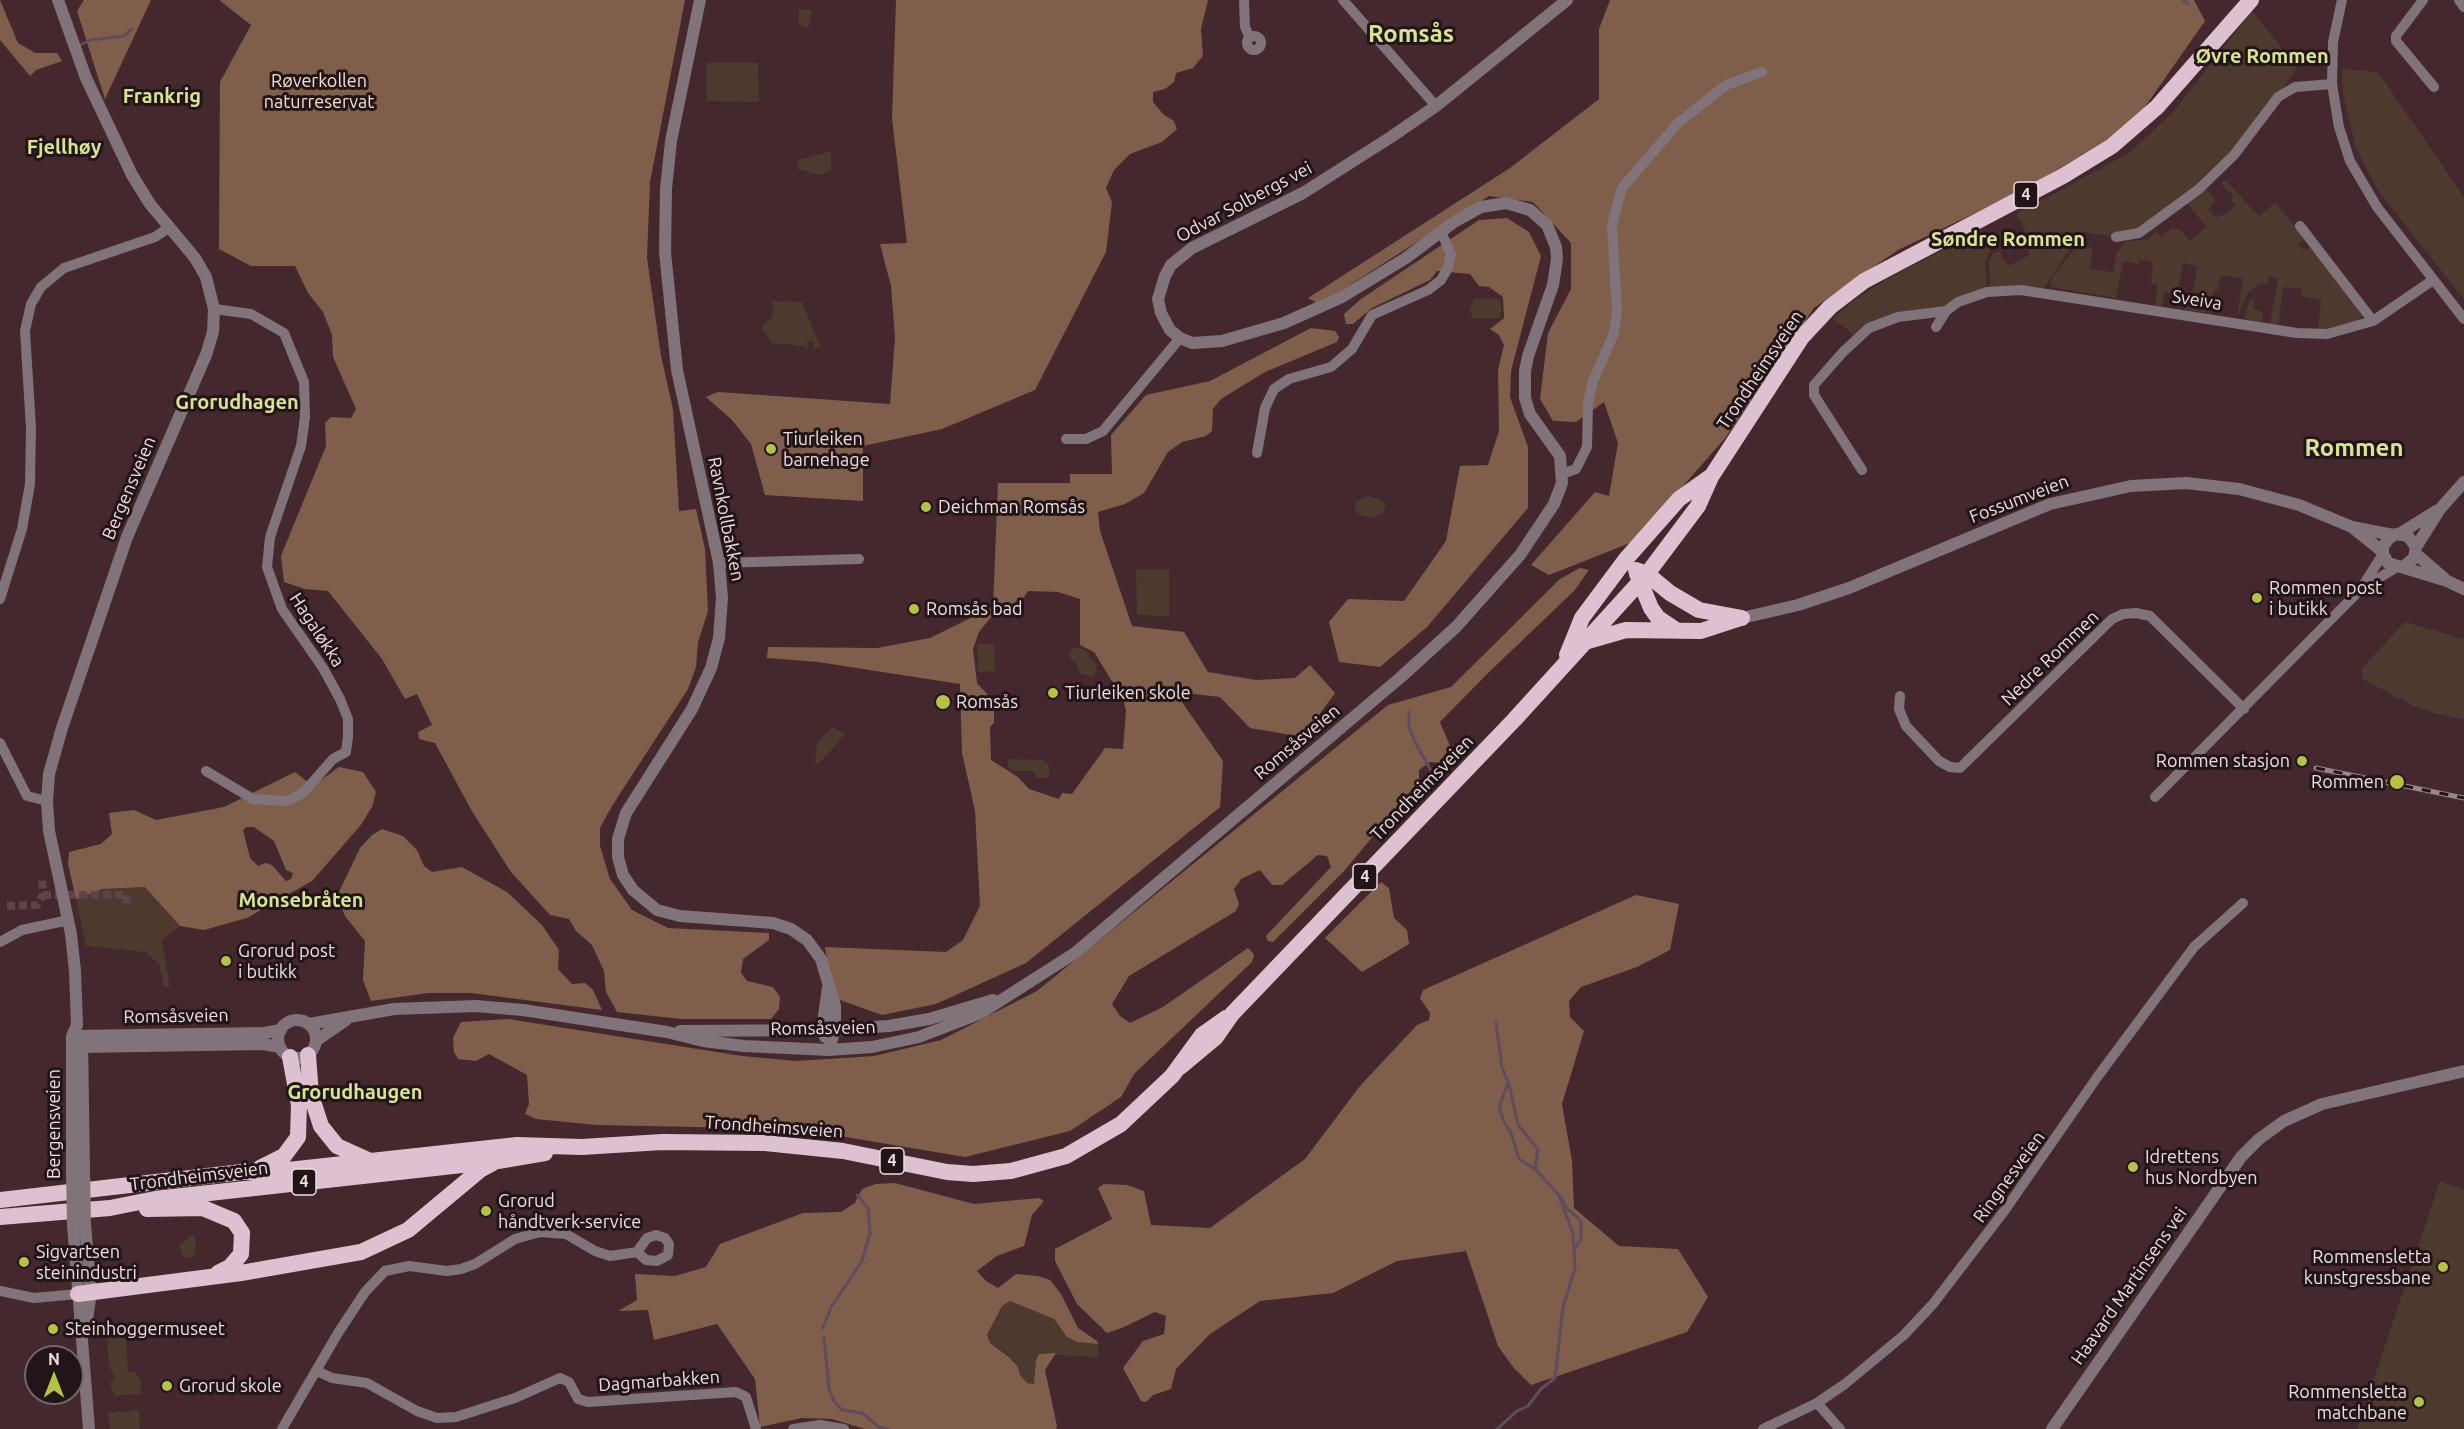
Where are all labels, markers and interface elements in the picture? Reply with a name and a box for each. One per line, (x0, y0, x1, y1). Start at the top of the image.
district label: Romsås (1368, 20, 1454, 48)
district label: Øvre Rommen (2195, 44, 2329, 68)
park label: Røverkollen naturreservat (264, 70, 374, 112)
district label: Frankrig (123, 84, 201, 108)
district label: Fjellhøy (27, 135, 101, 159)
street label: Odvar Solbergs vei (1172, 157, 1316, 247)
road number: 4 (2014, 182, 2038, 208)
district label: Søndre Rommen (1931, 227, 2085, 251)
street label: Sveiva (2170, 285, 2224, 315)
street label: Trondheimsveien (1712, 306, 1808, 434)
district label: Grorudhagen (175, 390, 299, 414)
place label: Tiurleiken barnehage (783, 428, 870, 470)
street label: Bergensveien (98, 433, 160, 543)
district label: Rommen (2305, 434, 2403, 462)
marker: Tiurleiken barnehage (764, 442, 778, 456)
street label: Ravnkollbakken (703, 455, 749, 583)
street label: Fossumveien (1966, 470, 2072, 528)
place label: Deichman Romsås (938, 496, 1085, 518)
marker: Deichman Romsås (919, 500, 933, 514)
place label: Rommen post i butikk (2269, 577, 2382, 620)
street label: Hagaløkka (285, 589, 349, 671)
marker: Rommen post i butikk (2250, 591, 2264, 605)
place label: Romsås bad (926, 598, 1023, 620)
marker: Romsås bad (907, 602, 921, 616)
street label: Nedre Rommen (1997, 606, 2103, 710)
place label: Tiurleiken skole (1065, 682, 1191, 704)
marker: Tiurleiken skole (1046, 686, 1060, 700)
place label: Romsås (956, 691, 1018, 713)
marker: Romsås (934, 693, 952, 711)
street label: Romsåsveien (1250, 700, 1344, 784)
street label: Trondheimsveien (1366, 731, 1478, 845)
place label: Rommen stasjon (2156, 750, 2290, 772)
marker: Rommen stasjon (2295, 754, 2309, 768)
place label: Rommen (2311, 771, 2384, 793)
marker: Rommen (2388, 773, 2406, 791)
road number: 4 (1353, 864, 1377, 890)
district label: Monsebråten (239, 888, 363, 912)
place label: Grorud post i butikk (238, 940, 335, 982)
marker: Grorud post i butikk (219, 954, 233, 968)
street label: Romsåsveien (123, 1004, 229, 1028)
street label: Romsåsveien (770, 1016, 876, 1040)
street label: Bergensveien (43, 1069, 65, 1179)
district label: Grorudhaugen (287, 1080, 423, 1104)
street label: Trondheimsveien (704, 1111, 844, 1143)
street label: Ringnesveien (1969, 1127, 2049, 1227)
place label: Idrettens hus Nordbyen (2145, 1146, 2258, 1188)
road number: 4 (880, 1148, 904, 1174)
street label: Trondheimsveien (129, 1157, 269, 1195)
marker: Idrettens hus Nordbyen (2126, 1160, 2140, 1174)
road number: 4 (292, 1169, 316, 1195)
place label: Grorud håndtverk-service (498, 1190, 641, 1232)
street label: Haavard Martinsens vei (2067, 1203, 2191, 1369)
marker: Grorud håndtverk-service (479, 1204, 493, 1218)
place label: Sigvartsen steinindustri (36, 1241, 137, 1284)
place label: Rommensletta kunstgressbane (2304, 1246, 2431, 1288)
marker: Sigvartsen steinindustri (17, 1255, 31, 1269)
marker: Rommensletta kunstgressbane (2436, 1260, 2450, 1274)
place label: Steinhoggermuseet (65, 1318, 225, 1340)
marker: Steinhoggermuseet (46, 1322, 60, 1336)
north arrow (24, 1345, 84, 1405)
text: N (48, 1350, 60, 1368)
street label: Dagmarbakken (598, 1366, 720, 1396)
place label: Grorud skole (179, 1375, 282, 1397)
marker: Grorud skole (160, 1379, 174, 1393)
place label: Rommensletta matchbane (2288, 1381, 2407, 1424)
marker: Rommensletta matchbane (2412, 1395, 2426, 1409)

